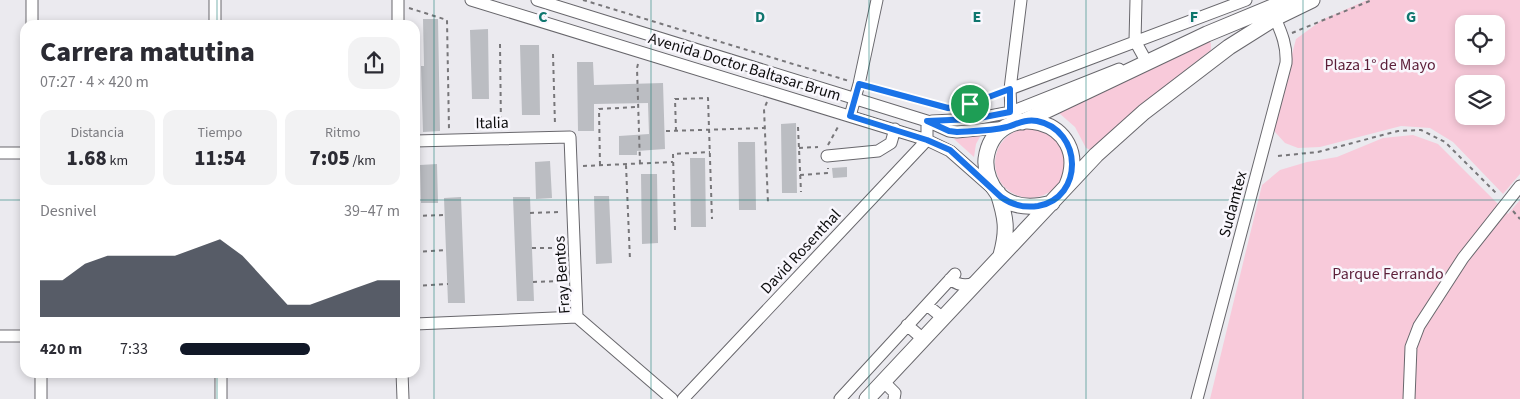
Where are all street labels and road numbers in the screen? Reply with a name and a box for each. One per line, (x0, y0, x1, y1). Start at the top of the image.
street label: Avenida Doctor Baltasar Brum (646, 27, 844, 107)
street label: Italia (475, 112, 509, 134)
street label: Sudamtex (1214, 169, 1252, 240)
street label: David Rosenthal (756, 204, 846, 299)
street label: Fray Bentos (548, 235, 576, 315)

